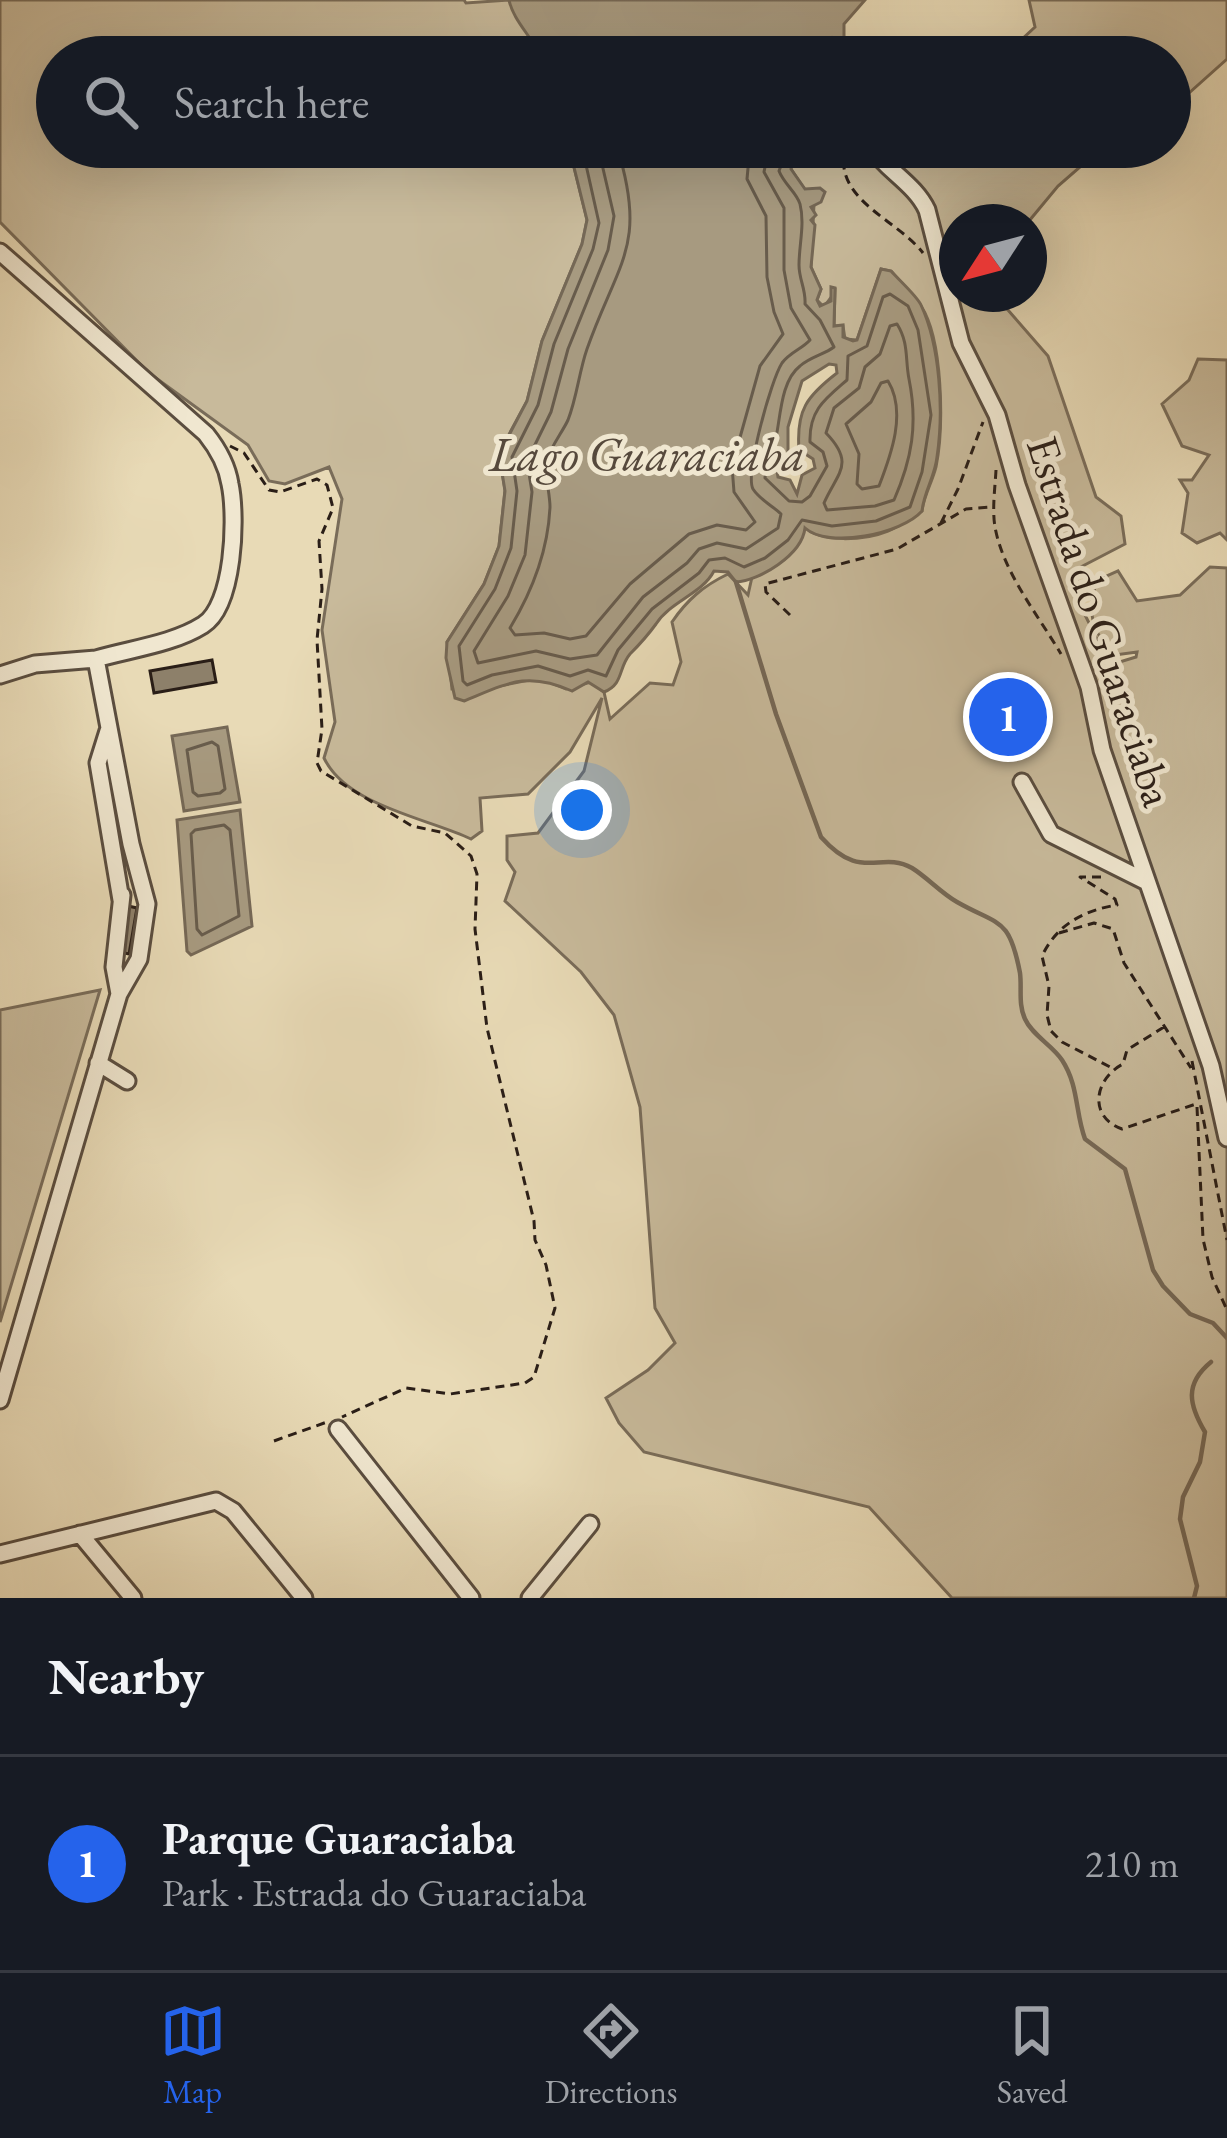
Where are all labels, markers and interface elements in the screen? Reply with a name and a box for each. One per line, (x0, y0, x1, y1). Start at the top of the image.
search box (36, 36, 1191, 168)
icon: search (78, 69, 144, 135)
text: Search here (174, 73, 369, 131)
north arrow (939, 204, 1047, 312)
water label: Lago Guaraciaba (488, 423, 805, 485)
street label: Estrada do Guaraciaba (1014, 429, 1188, 813)
pin: 1 (969, 672, 1047, 762)
your location (552, 780, 612, 840)
text: Nearby (48, 1643, 204, 1709)
text: Parque Guaraciaba (162, 1809, 515, 1867)
text: 1 (77, 1838, 97, 1889)
text: 210 m (1085, 1838, 1179, 1889)
text: Park · Estrada do Guaraciaba (162, 1867, 586, 1918)
tab: Map (160, 1998, 226, 2113)
tab: Directions (545, 1998, 678, 2113)
tab: Saved (997, 1998, 1067, 2113)

